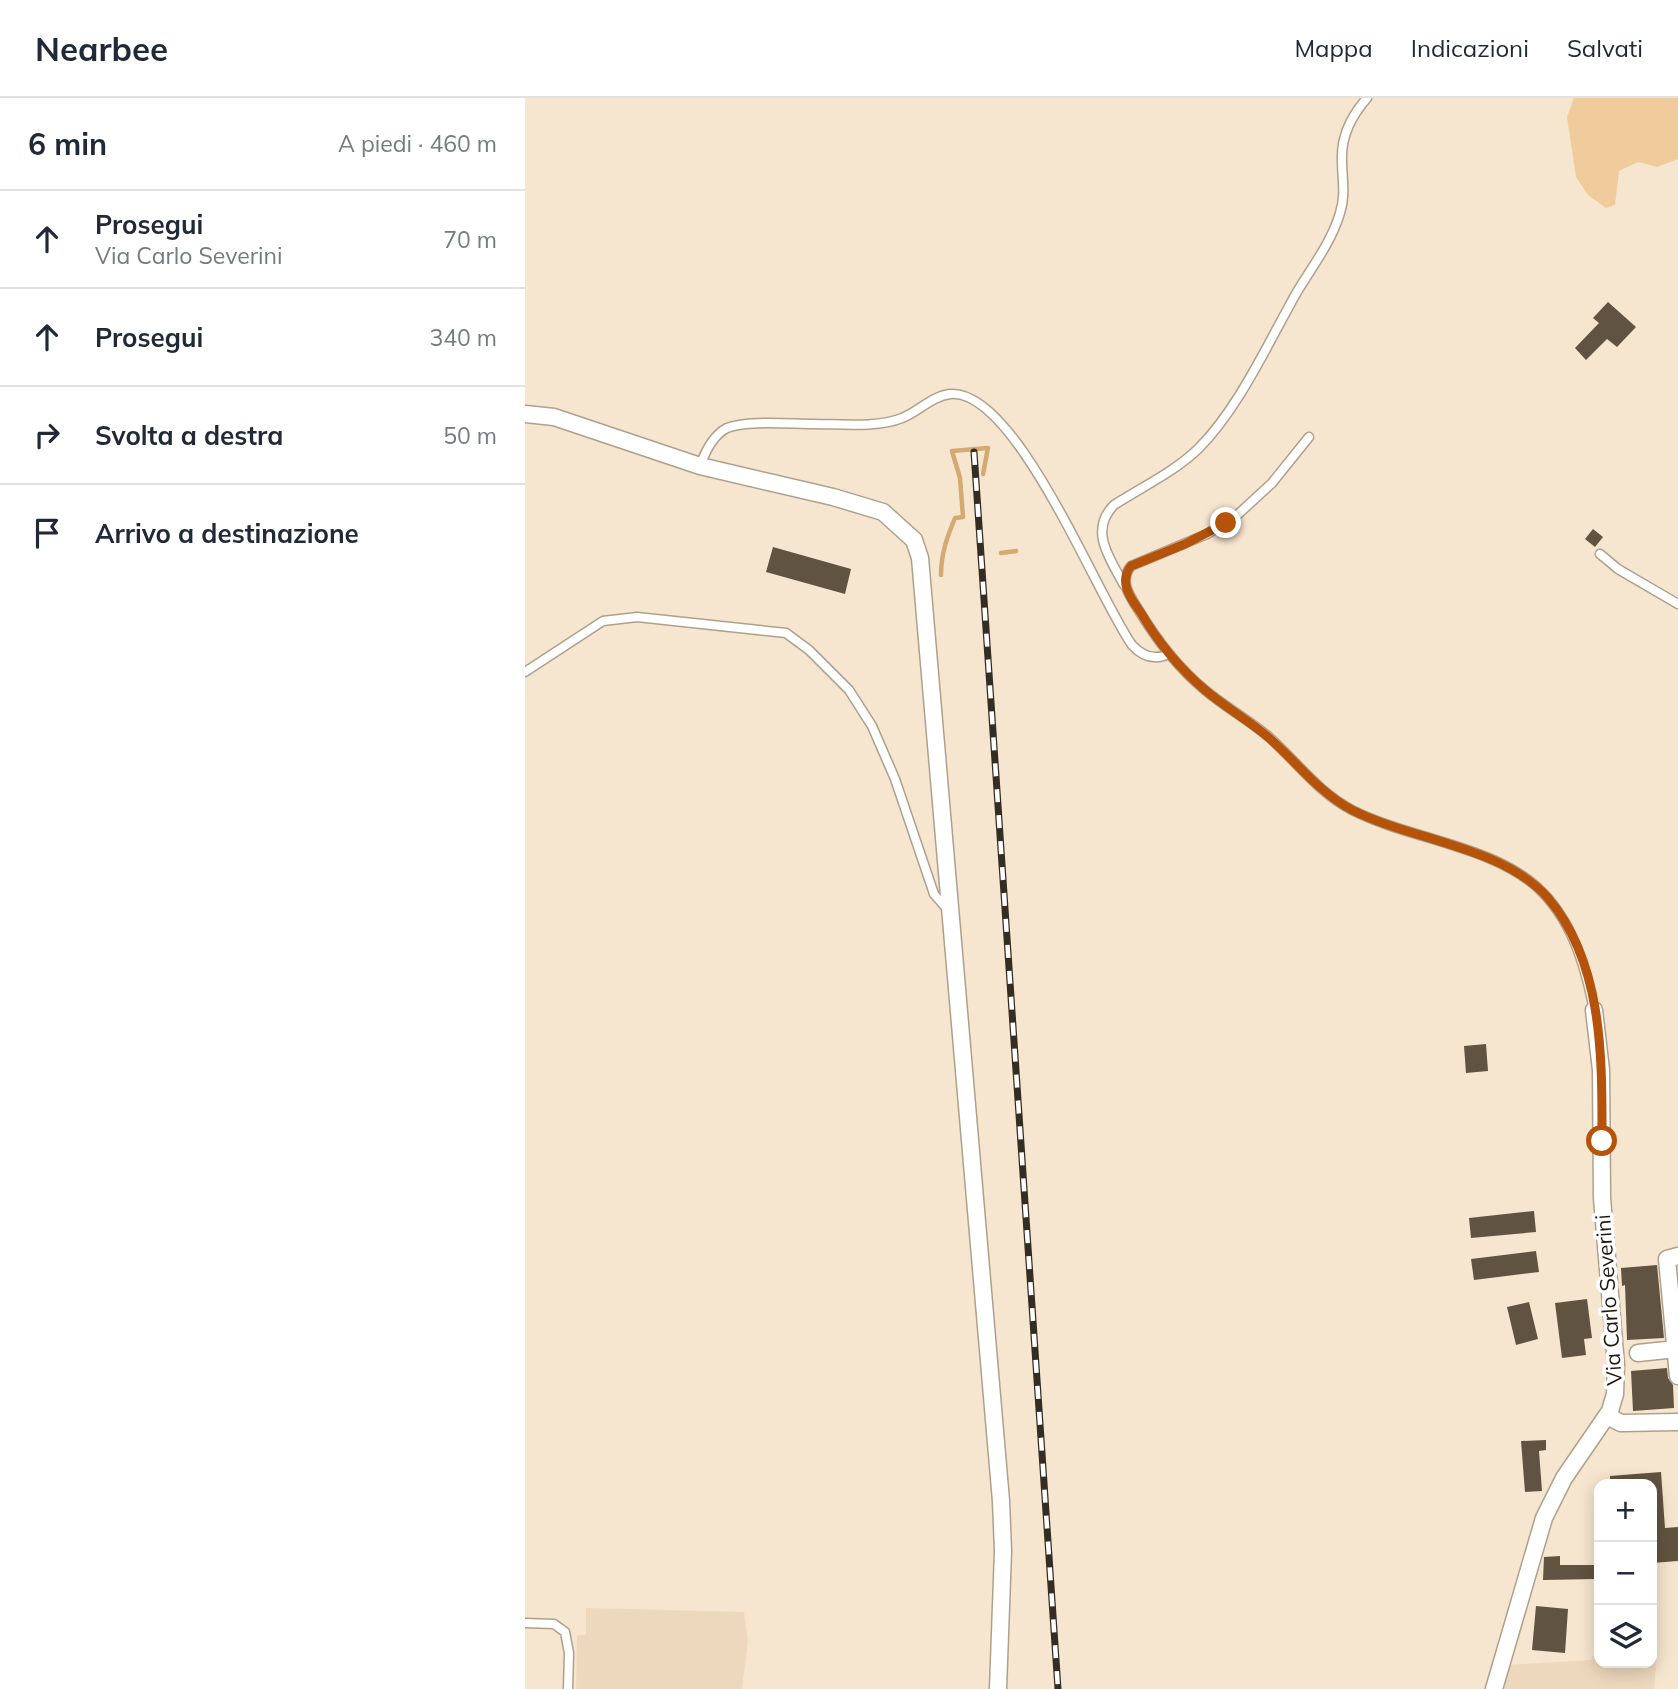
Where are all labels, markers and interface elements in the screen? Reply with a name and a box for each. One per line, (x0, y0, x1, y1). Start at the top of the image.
text: Nearbee (35, 28, 168, 69)
text: Mappa (1294, 33, 1373, 63)
text: Indicazioni (1411, 33, 1529, 63)
text: Salvati (1567, 33, 1643, 63)
text: 6 min (28, 125, 107, 163)
text: A piedi · 460 m (338, 129, 497, 158)
text: Prosegui (95, 208, 203, 241)
icon: ahead (28, 220, 66, 258)
text: 70 m (443, 225, 497, 254)
text: Via Carlo Severini (95, 241, 282, 270)
icon: ahead (28, 318, 66, 356)
text: Prosegui (95, 321, 203, 354)
text: 340 m (429, 323, 497, 352)
icon: right (28, 416, 66, 454)
text: Svolta a destra (95, 419, 283, 452)
text: 50 m (443, 421, 497, 450)
route end (1210, 507, 1241, 538)
icon: arrive (28, 514, 66, 552)
text: Arrivo a destinazione (95, 517, 359, 550)
route start (1586, 1125, 1617, 1156)
street label: Via Carlo Severini (1589, 1214, 1627, 1386)
map controls (1594, 1479, 1657, 1668)
button: + (1594, 1479, 1657, 1542)
button: − (1594, 1542, 1657, 1605)
button: layers (1594, 1605, 1657, 1668)

